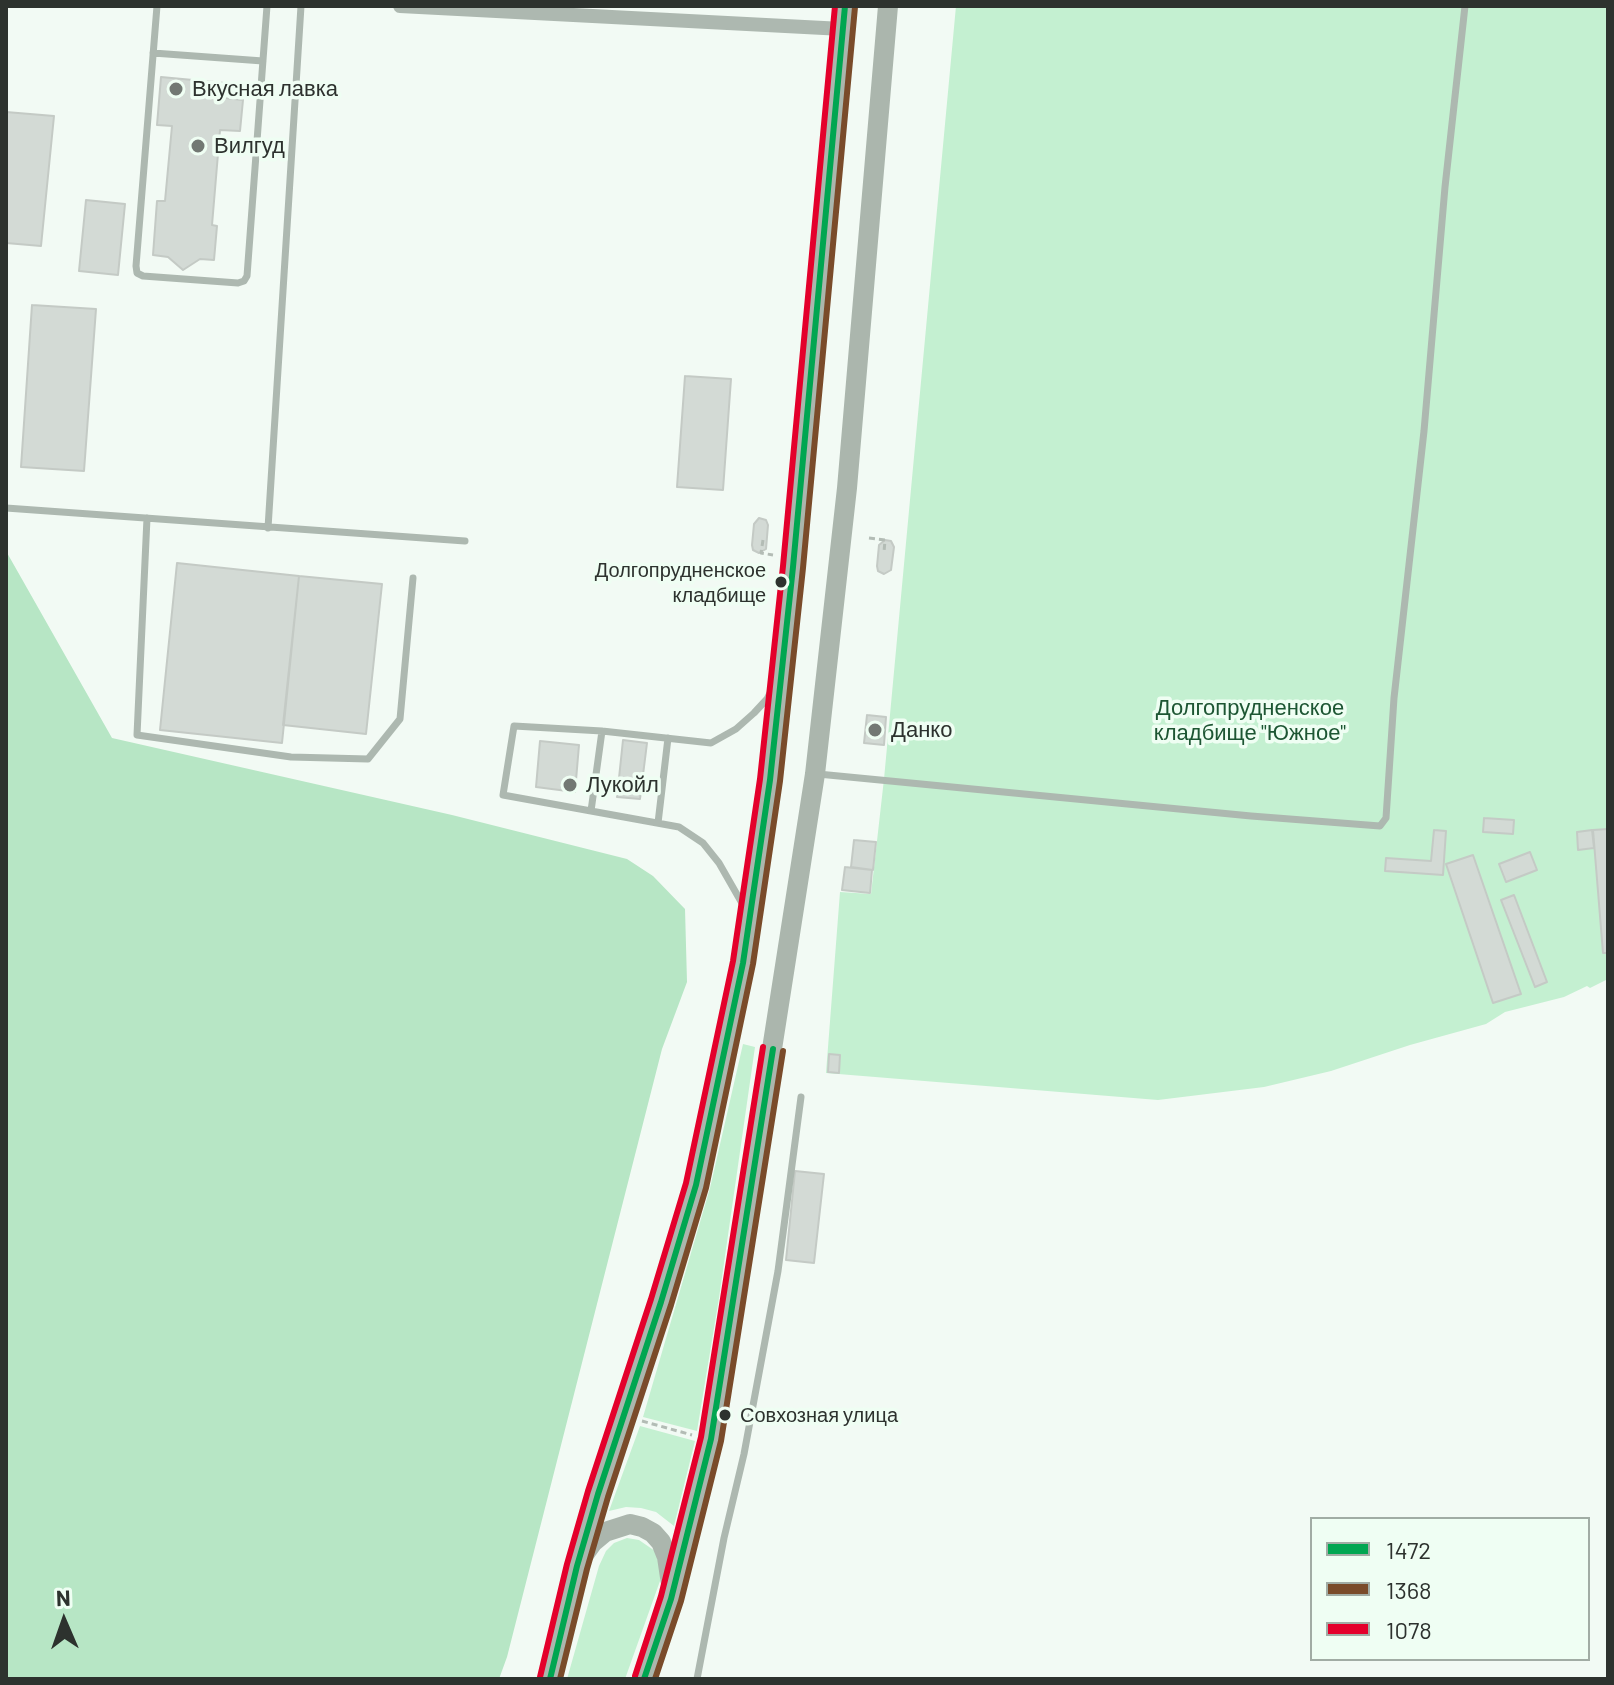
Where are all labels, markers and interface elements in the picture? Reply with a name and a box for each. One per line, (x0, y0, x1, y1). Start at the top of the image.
place label: Вкусная лавка (192, 76, 338, 102)
marker: Вкусная лавка (167, 80, 185, 98)
place label: Вилгуд (214, 133, 285, 159)
marker: Вилгуд (189, 137, 207, 155)
place label: Долгопрудненское кладбище (595, 558, 766, 605)
marker: Долгопрудненское кладбище (773, 574, 789, 590)
park label: Долгопрудненское кладбище "Южное" (1154, 695, 1346, 746)
place label: Данко (891, 717, 952, 743)
marker: Данко (866, 721, 884, 739)
place label: Лукойл (586, 772, 659, 798)
marker: Лукойл (561, 776, 579, 794)
place label: Совхозная улица (740, 1403, 898, 1427)
marker: Совхозная улица (717, 1407, 733, 1423)
legend (1310, 1517, 1590, 1661)
text: 1472 (1386, 1535, 1431, 1564)
text: 1368 (1386, 1575, 1432, 1604)
north arrow (24, 1581, 104, 1661)
text: N (55, 1584, 71, 1610)
text: 1078 (1386, 1615, 1432, 1644)

